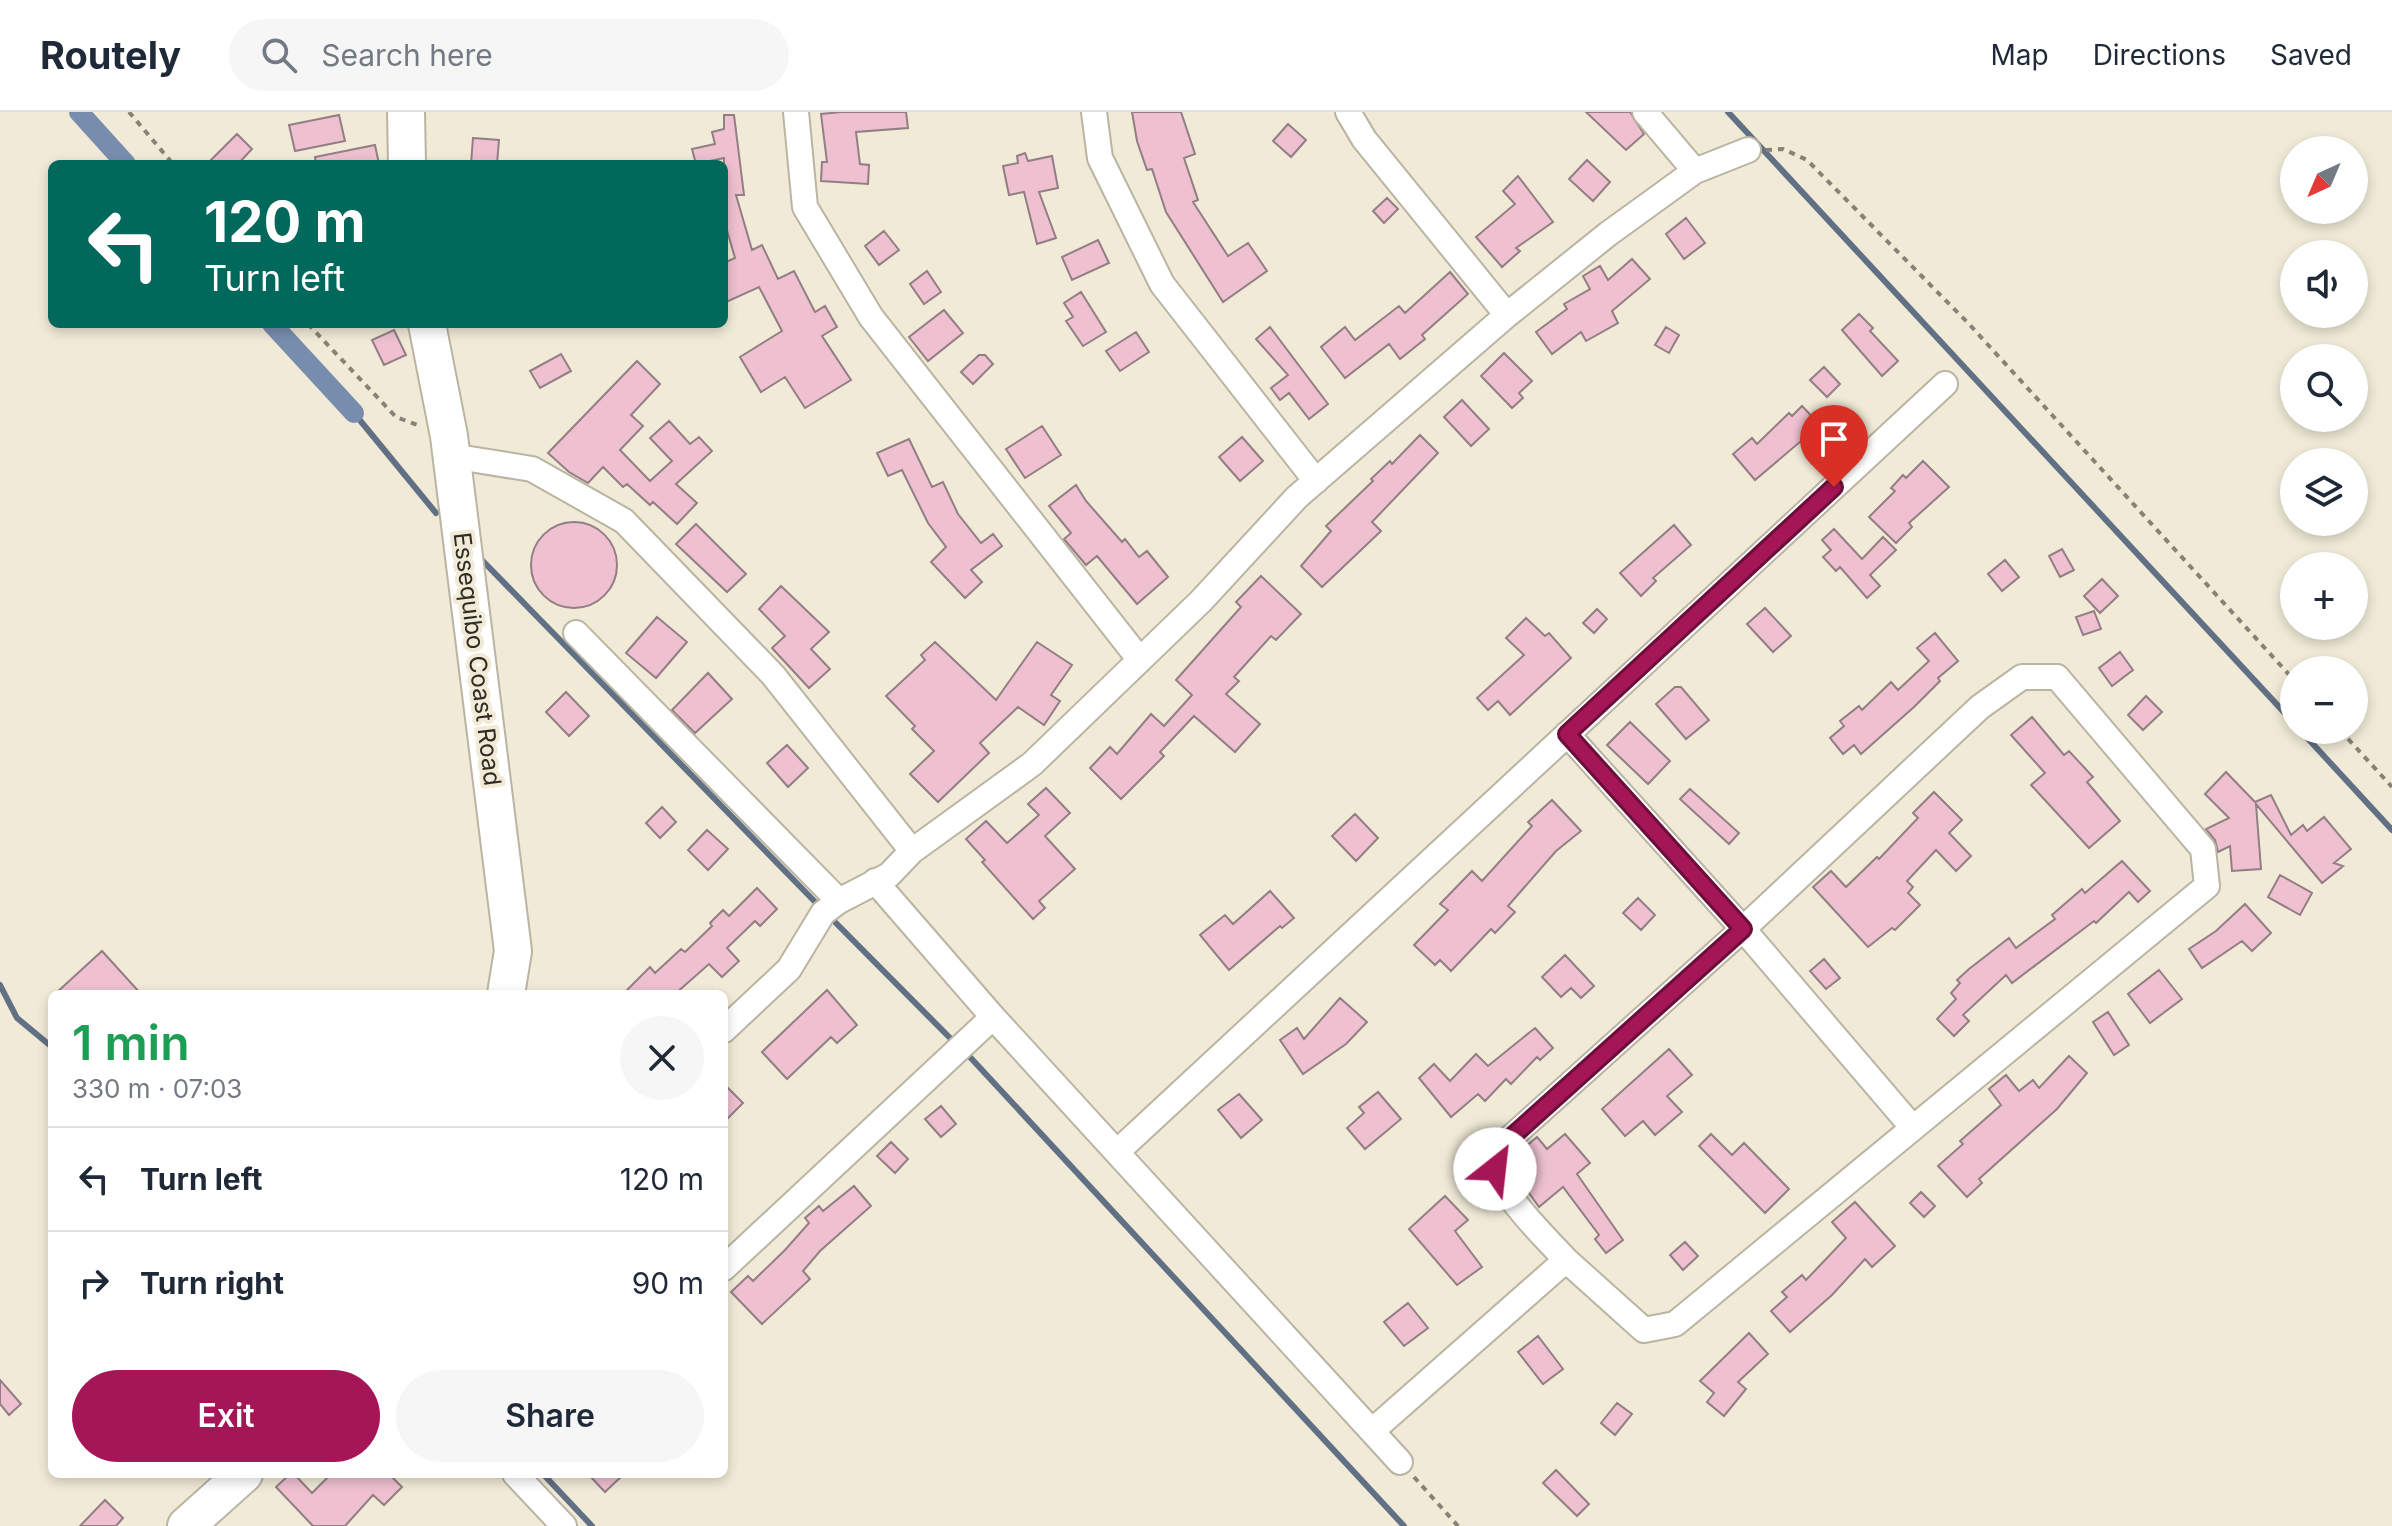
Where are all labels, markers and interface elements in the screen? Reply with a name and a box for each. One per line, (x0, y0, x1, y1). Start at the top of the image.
search box (229, 19, 789, 91)
text: Routely (40, 32, 181, 78)
icon: search (257, 33, 301, 77)
text: Search here (321, 37, 493, 73)
text: Map (1990, 38, 2049, 72)
text: Directions (2093, 38, 2226, 72)
text: Saved (2270, 38, 2352, 72)
north arrow (2280, 136, 2368, 224)
map controls (2280, 136, 2368, 744)
text: 120 m (204, 188, 366, 256)
icon: left (72, 192, 176, 296)
button: sound (2280, 240, 2368, 328)
text: Turn left (204, 256, 345, 300)
button: search (2280, 344, 2368, 432)
pin (1800, 405, 1868, 487)
icon: arrive (1812, 417, 1856, 461)
button: layers (2280, 448, 2368, 536)
street label: Essequibo Coast Road (448, 531, 507, 787)
button: + (2280, 552, 2368, 640)
button: − (2280, 656, 2368, 744)
text: 1 min (72, 1013, 190, 1072)
button: close (620, 1016, 704, 1100)
text: 330 m · 07:03 (72, 1073, 242, 1104)
position arrow (1453, 1127, 1537, 1211)
icon: left (72, 1157, 116, 1201)
text: Turn left (140, 1161, 262, 1197)
text: 120 m (620, 1161, 704, 1197)
icon: right (72, 1261, 116, 1305)
text: Turn right (140, 1265, 284, 1301)
text: 90 m (632, 1265, 704, 1301)
button: Exit (72, 1370, 380, 1462)
button: Share (396, 1370, 704, 1462)

